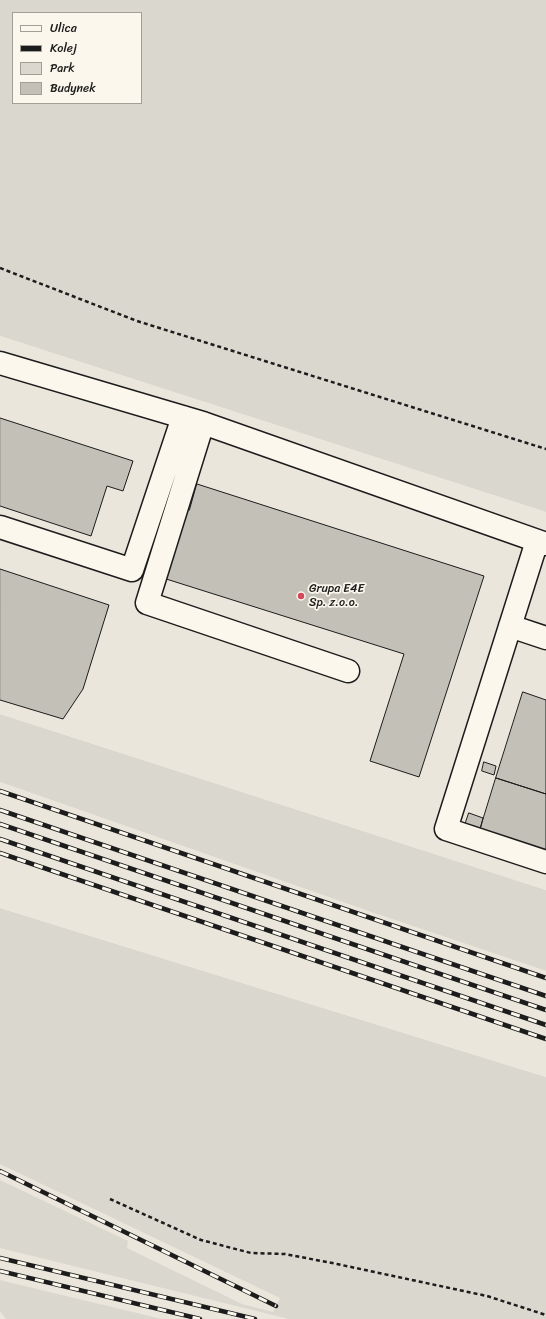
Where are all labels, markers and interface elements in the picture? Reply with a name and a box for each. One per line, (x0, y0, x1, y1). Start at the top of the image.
legend (12, 12, 142, 104)
text: Ulica (50, 17, 77, 39)
text: Kolej (50, 37, 77, 59)
text: Park (50, 57, 75, 79)
text: Budynek (50, 77, 96, 99)
place label: Grupa E4E Sp. z.o.o. (309, 582, 364, 610)
marker: Grupa E4E Sp. z.o.o. (296, 591, 306, 601)

